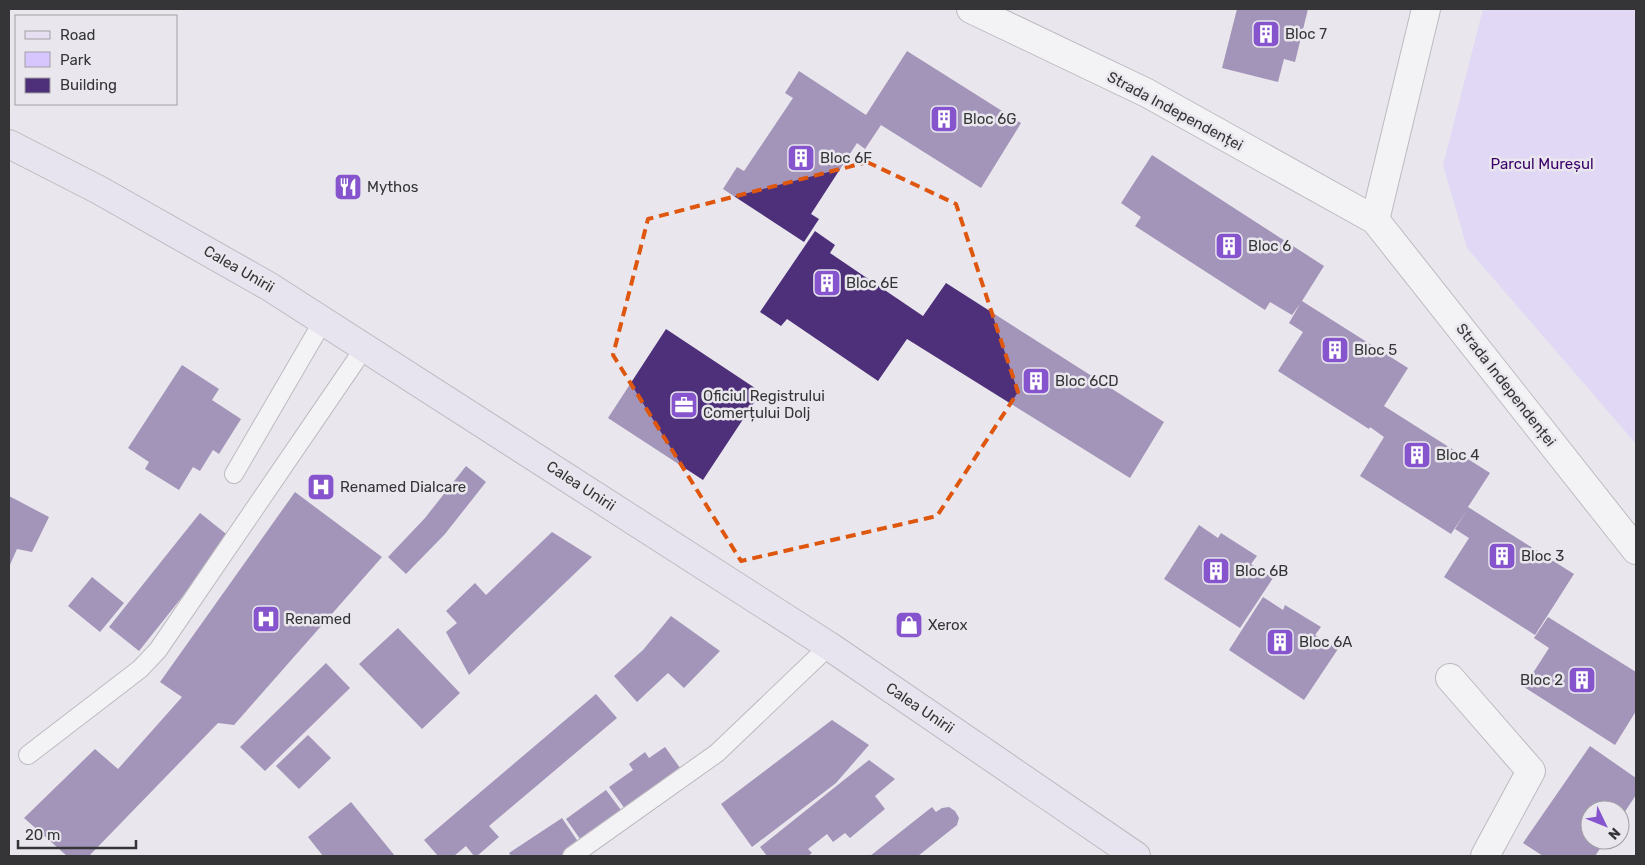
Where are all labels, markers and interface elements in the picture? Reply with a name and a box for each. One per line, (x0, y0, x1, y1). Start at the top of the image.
legend (15, 15, 178, 105)
building icon: Bloc 7 (1251, 19, 1281, 49)
place label: Bloc 7 (1285, 25, 1327, 43)
text: Road (60, 26, 96, 44)
text: Park (60, 51, 91, 69)
street label: Strada Independenței (1104, 68, 1246, 154)
text: Building (60, 76, 117, 94)
building icon: Bloc 6G (929, 104, 959, 134)
place label: Bloc 6G (963, 110, 1017, 128)
building icon: Bloc 6F (786, 143, 816, 173)
place label: Bloc 6F (820, 149, 872, 167)
park label: Parcul Mureșul (1490, 155, 1594, 173)
restaurant icon: Mythos (333, 172, 363, 202)
place label: Mythos (367, 178, 419, 196)
building icon: Bloc 6 (1214, 231, 1244, 261)
place label: Bloc 6 (1248, 237, 1291, 255)
street label: Calea Unirii (201, 242, 277, 296)
building icon: Bloc 6E (812, 268, 842, 298)
place label: Bloc 6E (846, 274, 898, 292)
street label: Strada Independenței (1452, 320, 1560, 450)
building icon: Bloc 5 (1320, 335, 1350, 365)
place label: Bloc 5 (1354, 341, 1397, 359)
building icon: Bloc 6CD (1021, 366, 1051, 396)
place label: Bloc 6CD (1055, 372, 1119, 390)
place label: Oficiul Registrului Comerțului Dolj (703, 387, 825, 422)
office icon: Oficiul Registrului Comerțului Dolj (669, 390, 699, 420)
building icon: Bloc 4 (1402, 440, 1432, 470)
place label: Bloc 4 (1436, 446, 1480, 464)
street label: Calea Unirii (543, 457, 619, 515)
hospital icon: Renamed Dialcare (306, 472, 336, 502)
place label: Renamed Dialcare (340, 478, 466, 496)
building icon: Bloc 3 (1487, 541, 1517, 571)
place label: Bloc 3 (1521, 547, 1564, 565)
building icon: Bloc 6B (1201, 556, 1231, 586)
place label: Bloc 6B (1235, 562, 1288, 580)
hospital icon: Renamed (251, 604, 281, 634)
place label: Renamed (285, 610, 351, 628)
shop icon: Xerox (894, 610, 924, 640)
place label: Xerox (928, 616, 968, 634)
building icon: Bloc 6A (1265, 627, 1295, 657)
place label: Bloc 6A (1299, 633, 1352, 651)
building icon: Bloc 2 (1567, 665, 1597, 695)
place label: Bloc 2 (1520, 671, 1563, 689)
street label: Calea Unirii (882, 679, 958, 737)
north arrow (1580, 800, 1630, 850)
scale bar (18, 818, 135, 850)
text: N (1604, 824, 1624, 843)
text: 20 m (25, 826, 60, 844)

